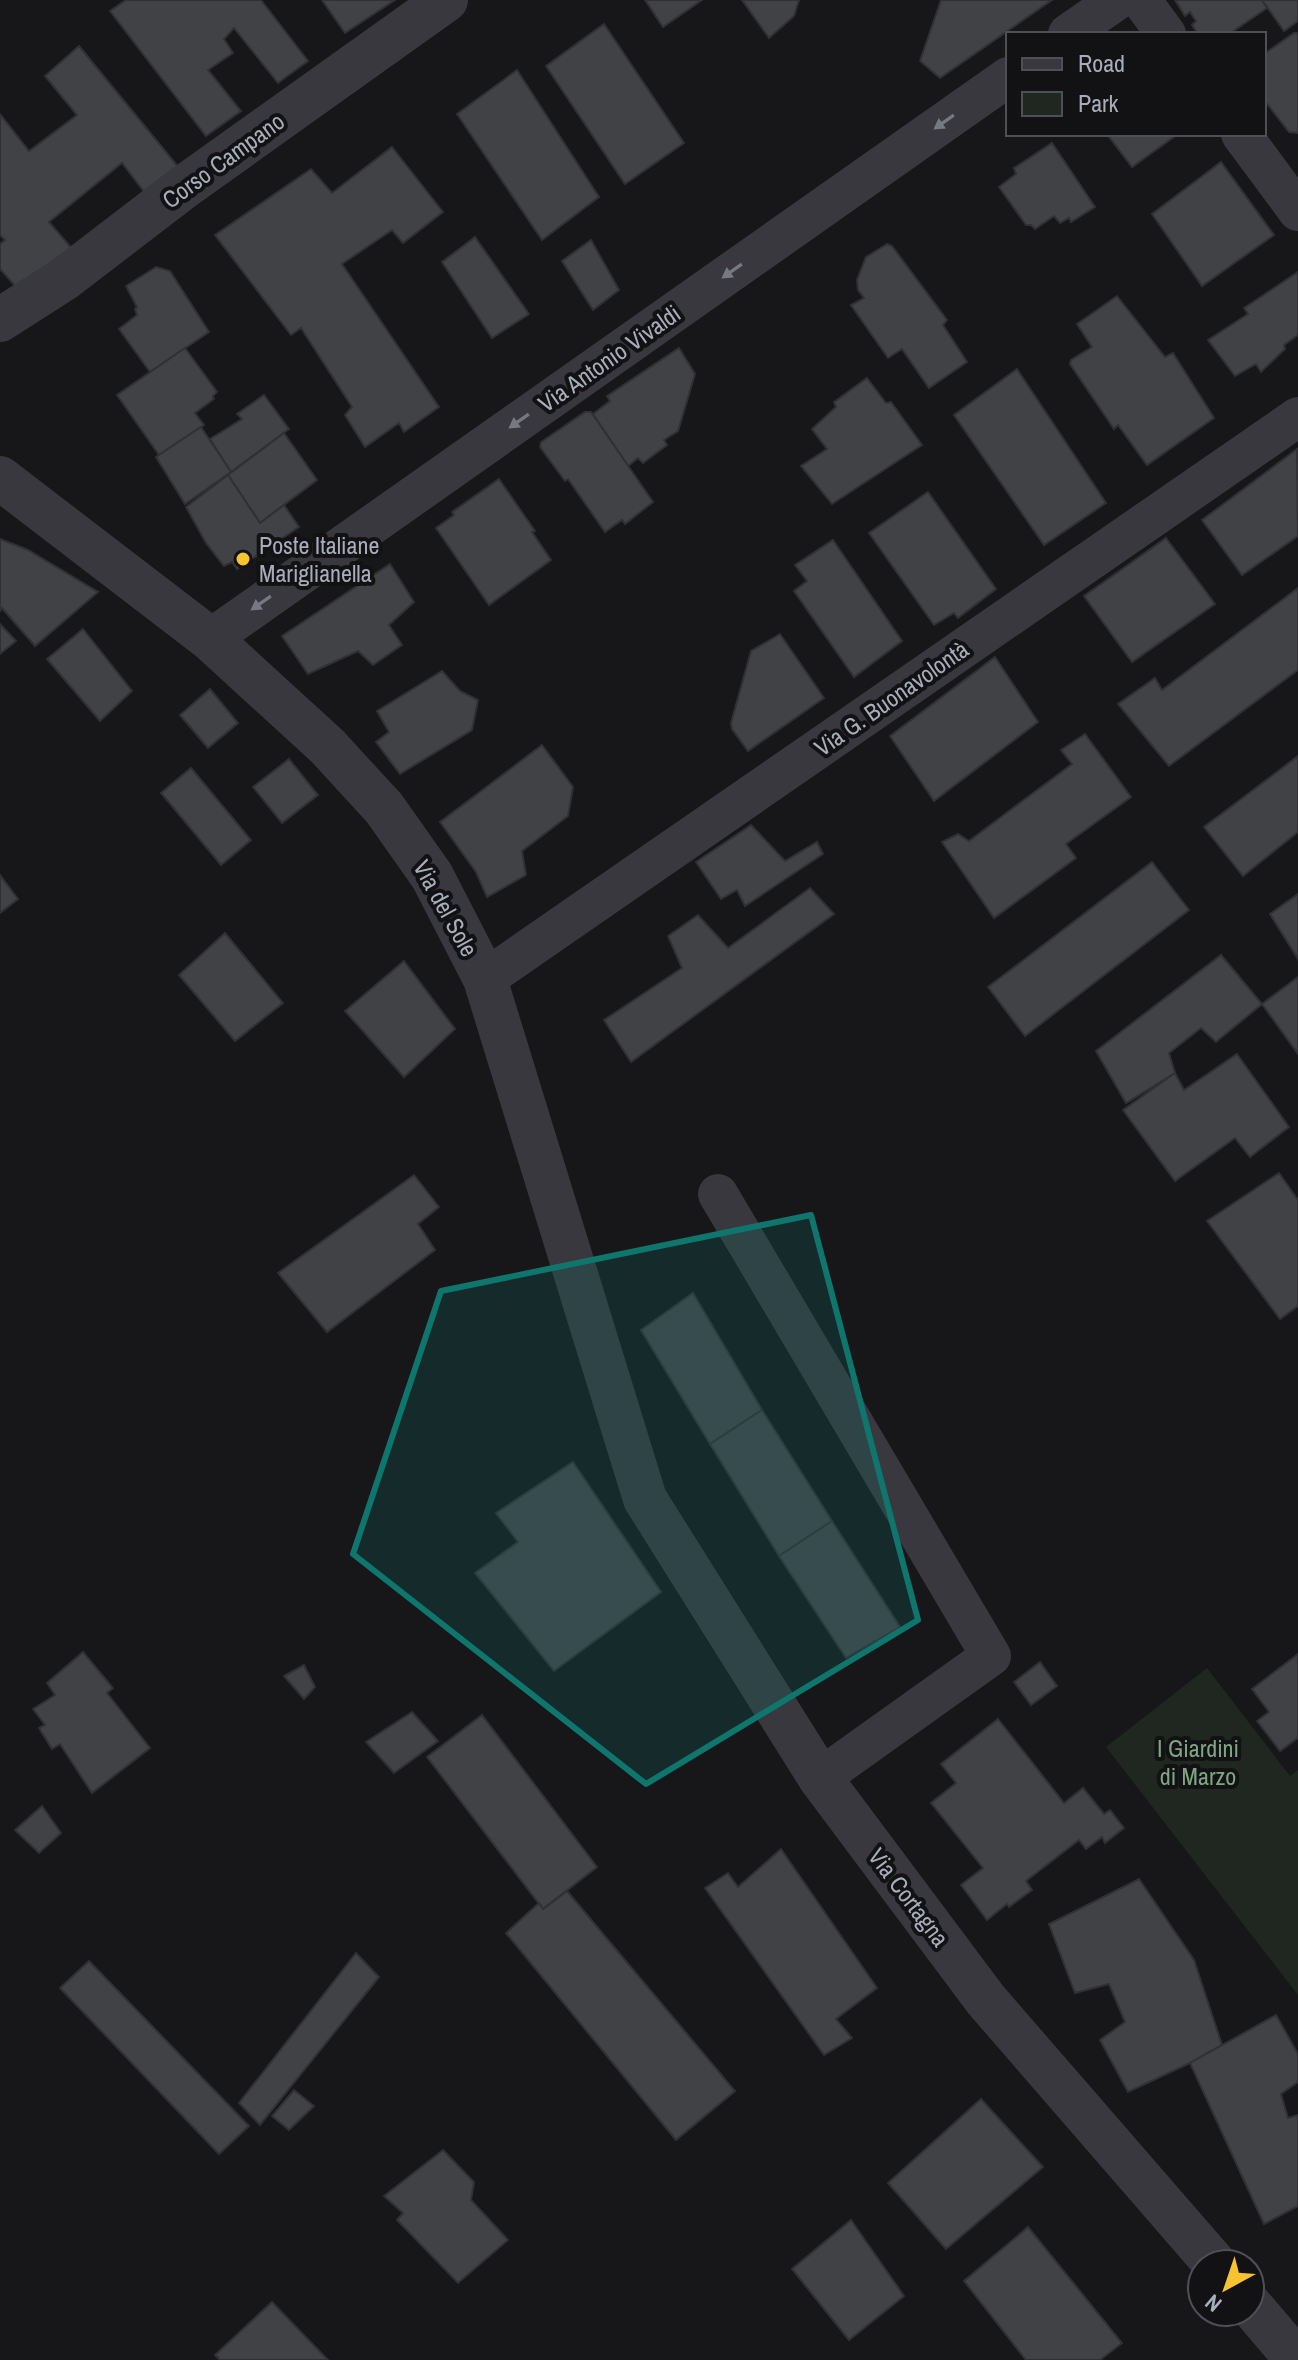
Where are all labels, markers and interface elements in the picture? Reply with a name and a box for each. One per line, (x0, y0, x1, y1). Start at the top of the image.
legend (1006, 32, 1266, 136)
text: Road (1078, 47, 1125, 79)
text: Park (1078, 87, 1119, 119)
street label: Corso Campano (156, 105, 290, 215)
one-way arrow (934, 114, 955, 129)
one-way arrow (721, 263, 742, 278)
street label: Via Antonio Vivaldi (532, 297, 686, 419)
one-way arrow (509, 413, 530, 428)
place label: Poste Italiane Mariglianella (259, 529, 379, 589)
marker: Poste Italiane Mariglianella (234, 550, 252, 568)
one-way arrow (250, 595, 272, 611)
street label: Via G. Buonavolontà (808, 633, 974, 763)
street label: Via del Sole (406, 854, 486, 962)
park label: I Giardini di Marzo (1157, 1732, 1239, 1792)
street label: Via Cortagna (861, 1841, 957, 1953)
north arrow (1186, 2248, 1266, 2328)
text: N (1199, 2288, 1228, 2319)

